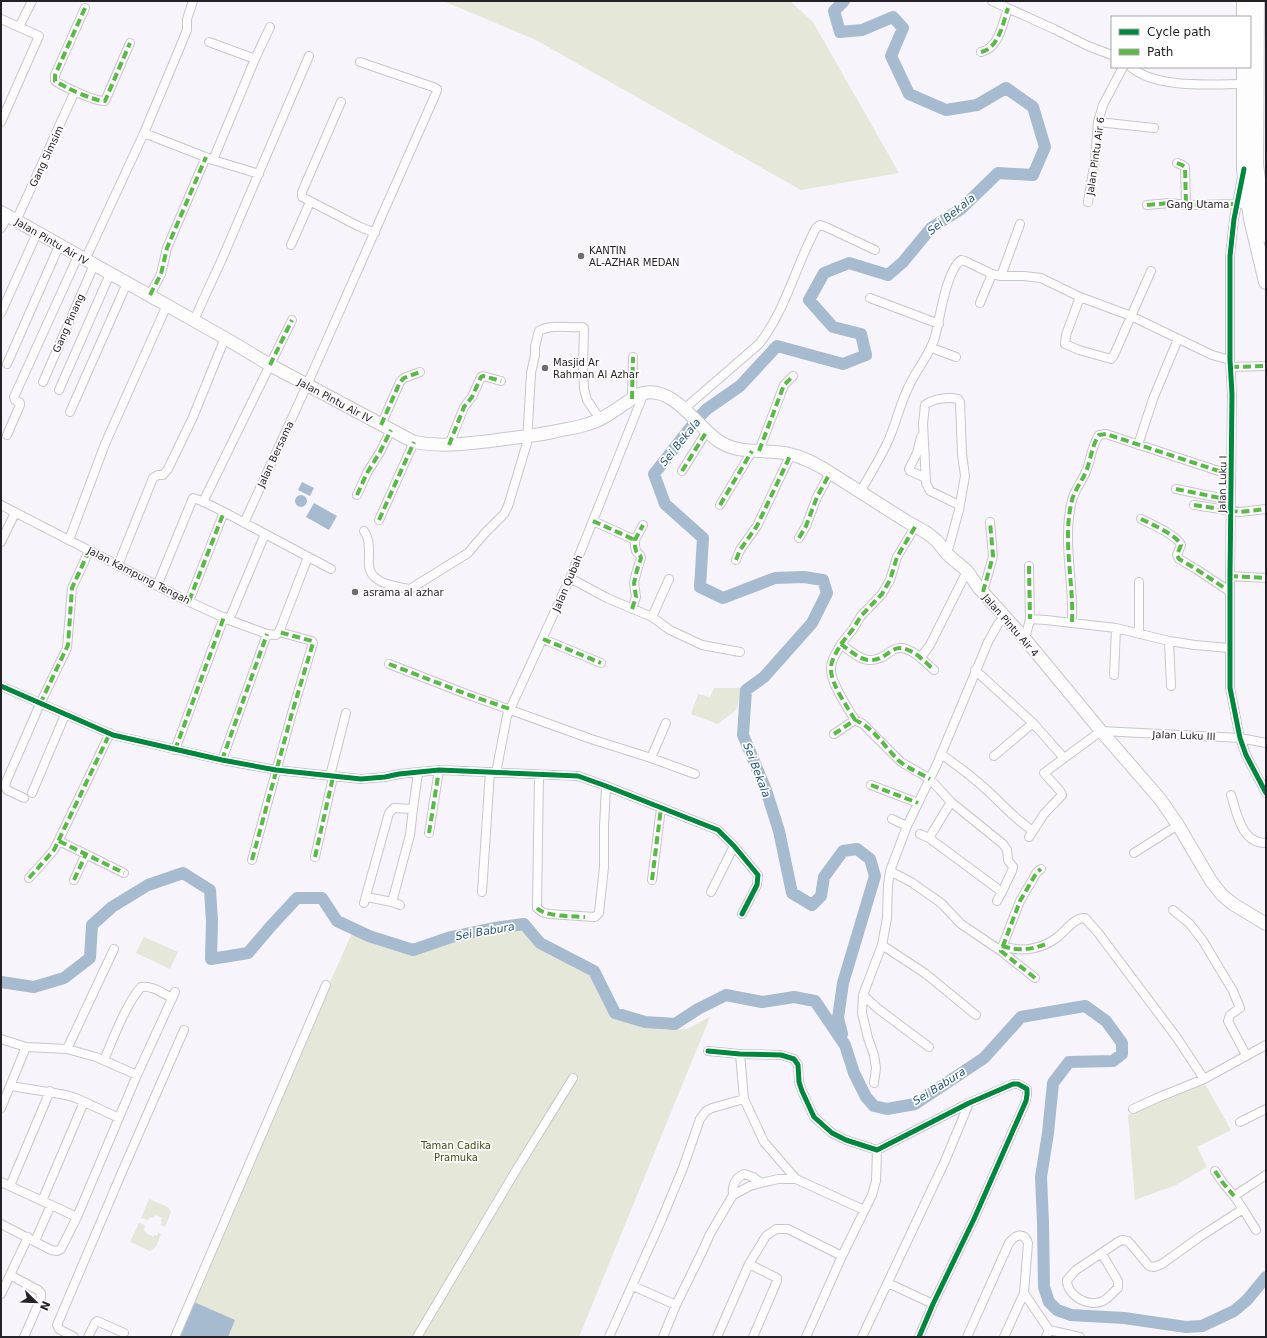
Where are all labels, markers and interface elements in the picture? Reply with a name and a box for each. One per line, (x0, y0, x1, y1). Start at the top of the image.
legend (1111, 16, 1251, 68)
text: Cycle path (1147, 25, 1211, 39)
text: Path (1147, 45, 1173, 59)
street label: Jalan Pintu Air 6 (1084, 116, 1106, 197)
street label: Gang Simsim (27, 124, 65, 189)
water label: Sei Bekala (925, 191, 978, 238)
street label: Gang Utama (1167, 199, 1229, 210)
street label: Jalan Pintu Air IV (12, 216, 90, 267)
place label: KANTIN AL-AZHAR MEDAN (589, 245, 680, 268)
marker: KANTIN AL-AZHAR MEDAN (576, 251, 586, 261)
street label: Gang Pinang (51, 292, 86, 354)
place label: Masjid Ar Rahman Al Azhar (553, 357, 640, 380)
marker: Masjid Ar Rahman Al Azhar (540, 363, 550, 373)
street label: Jalan Pintu Air IV (295, 376, 374, 425)
water label: Sei Bekala (657, 416, 704, 469)
street label: Jalan Bersama (255, 419, 296, 490)
street label: Jalan Luku I (1216, 455, 1228, 514)
street label: Jalan Kampung Tengah (85, 544, 192, 606)
street label: Jalan Qubah (550, 553, 584, 614)
marker: asrama al azhar (350, 587, 360, 597)
place label: asrama al azhar (363, 587, 445, 598)
street label: Jalan Pintu Air 4 (980, 591, 1041, 659)
street label: Jalan Luku III (1151, 729, 1216, 742)
water label: Sei Bekala (740, 741, 773, 800)
water label: Sei Babura (455, 920, 516, 943)
water label: Sei Babura (910, 1065, 968, 1108)
park label: Taman Cadika Pramuka (420, 1140, 491, 1163)
north arrow (16, 1282, 56, 1322)
text: N (37, 1299, 53, 1312)

